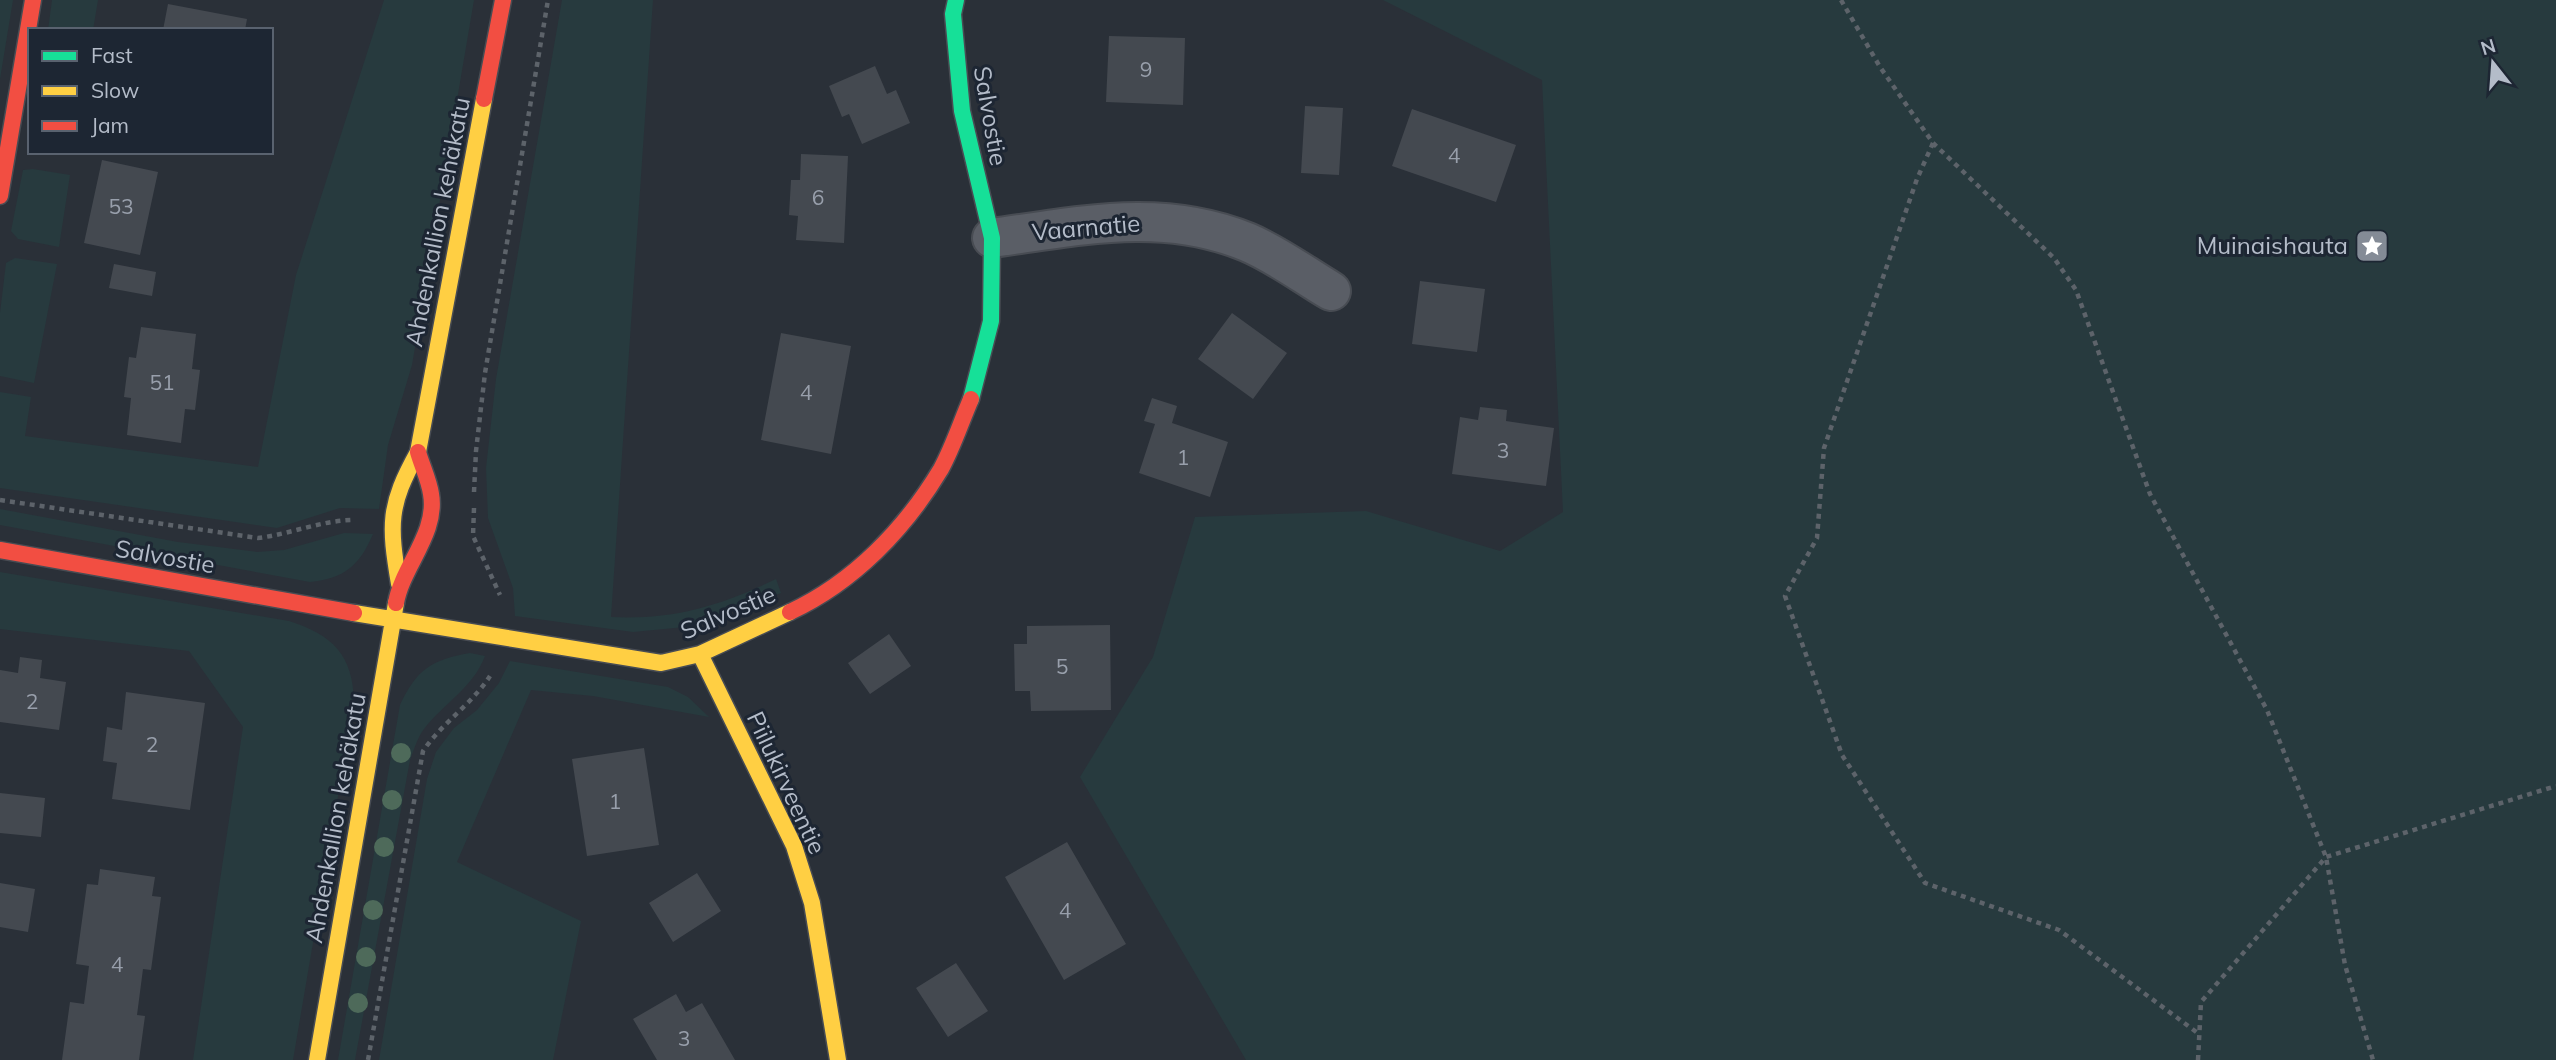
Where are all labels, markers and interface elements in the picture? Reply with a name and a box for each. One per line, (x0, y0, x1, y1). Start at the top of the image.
legend (28, 28, 273, 154)
north arrow (2458, 28, 2528, 98)
text: N (2478, 33, 2498, 60)
text: Fast (91, 42, 133, 68)
house number: 9 (1140, 56, 1152, 82)
street label: Salvostie (968, 64, 1014, 168)
text: Slow (91, 77, 139, 103)
street label: Ahdenkallion kehäkatu (398, 95, 476, 349)
text: Jam (91, 112, 129, 138)
house number: 4 (1448, 142, 1461, 168)
house number: 6 (812, 184, 824, 210)
house number: 53 (108, 193, 134, 219)
street label: Vaarnatie (1031, 207, 1141, 247)
place icon: Muinaishauta (2353, 227, 2391, 265)
place label: Muinaishauta (2197, 230, 2348, 260)
house number: 51 (149, 369, 175, 395)
house number: 4 (800, 379, 813, 405)
house number: 3 (1497, 437, 1509, 463)
house number: 1 (1177, 444, 1189, 470)
street label: Salvostie (113, 533, 217, 579)
street label: Salvostie (676, 579, 780, 645)
house number: 5 (1056, 653, 1068, 679)
house number: 2 (26, 688, 38, 714)
street label: Ahdenkallion kehäkatu (298, 690, 372, 945)
street label: Piilukirveentie (741, 706, 833, 859)
house number: 2 (146, 731, 158, 757)
house number: 1 (609, 788, 621, 814)
house number: 4 (1059, 897, 1072, 923)
house number: 4 (111, 951, 124, 977)
house number: 3 (678, 1025, 690, 1051)

